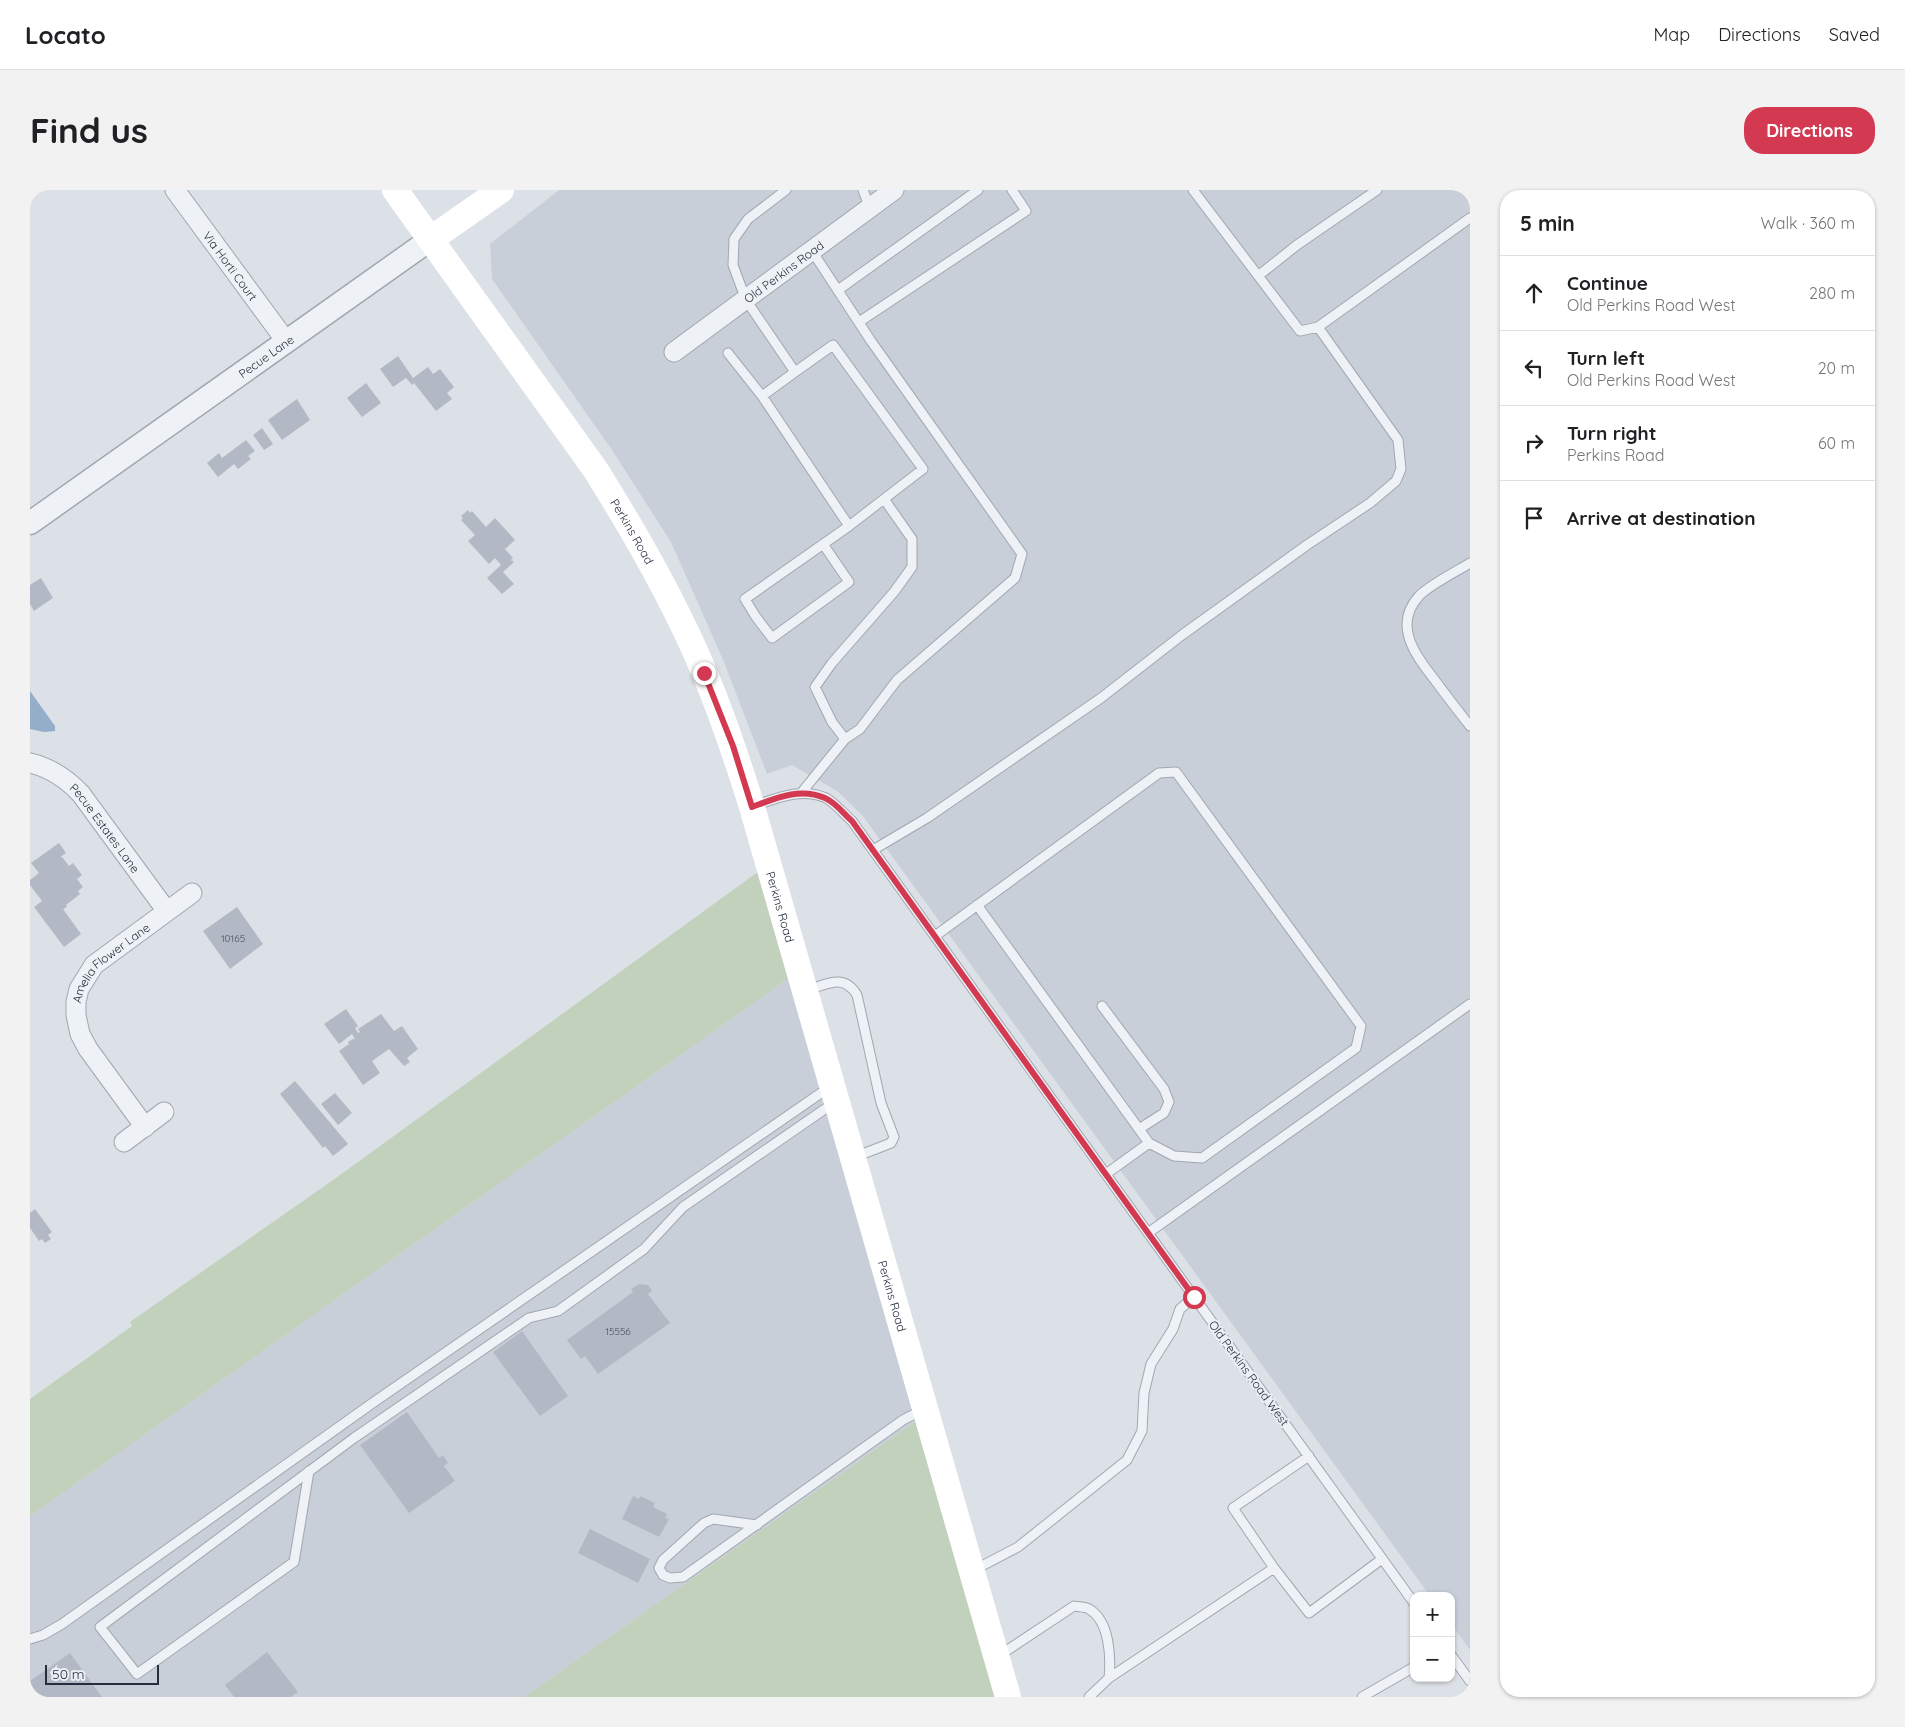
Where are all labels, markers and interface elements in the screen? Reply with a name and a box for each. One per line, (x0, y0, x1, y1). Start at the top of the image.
text: Locato (25, 20, 106, 50)
text: Map (1653, 23, 1690, 46)
text: Directions (1718, 23, 1801, 46)
text: Saved (1829, 23, 1880, 46)
button: Directions (1744, 107, 1875, 154)
text: Find us (30, 108, 148, 152)
text: 5 min (1520, 210, 1575, 236)
text: Walk · 360 m (1760, 213, 1855, 233)
street label: Via Horti Court (200, 228, 261, 303)
street label: Old Perkins Road (741, 237, 826, 306)
text: Continue (1567, 271, 1648, 295)
icon: ahead (1520, 279, 1548, 307)
text: 280 m (1809, 283, 1855, 303)
text: Old Perkins Road West (1567, 295, 1736, 315)
street label: Pecue Lane (235, 331, 297, 381)
text: Turn left (1567, 346, 1645, 370)
icon: left (1520, 354, 1548, 382)
text: 20 m (1818, 358, 1855, 378)
text: Old Perkins Road West (1567, 370, 1736, 390)
text: Turn right (1567, 421, 1656, 445)
icon: right (1520, 429, 1548, 457)
text: 60 m (1818, 433, 1855, 453)
text: Perkins Road (1567, 445, 1664, 465)
street label: Perkins Road (608, 496, 657, 567)
icon: arrive (1520, 504, 1548, 532)
text: Arrive at destination (1567, 506, 1756, 530)
route end (693, 662, 716, 685)
street label: Pecue Estates Lane (67, 780, 144, 876)
street label: Perkins Road (763, 869, 798, 944)
street label: Amelia Flower Lane (69, 919, 153, 1004)
house number: 10165 (221, 932, 245, 945)
street label: Perkins Road (875, 1259, 910, 1333)
route start (1183, 1286, 1206, 1309)
street label: Old Perkins Road West (1206, 1317, 1292, 1429)
house number: 15556 (605, 1325, 631, 1338)
map controls (1410, 1592, 1455, 1682)
button: + (1410, 1592, 1455, 1637)
button: − (1410, 1637, 1455, 1682)
scale bar (45, 1662, 159, 1685)
text: 50 m (52, 1665, 85, 1683)

